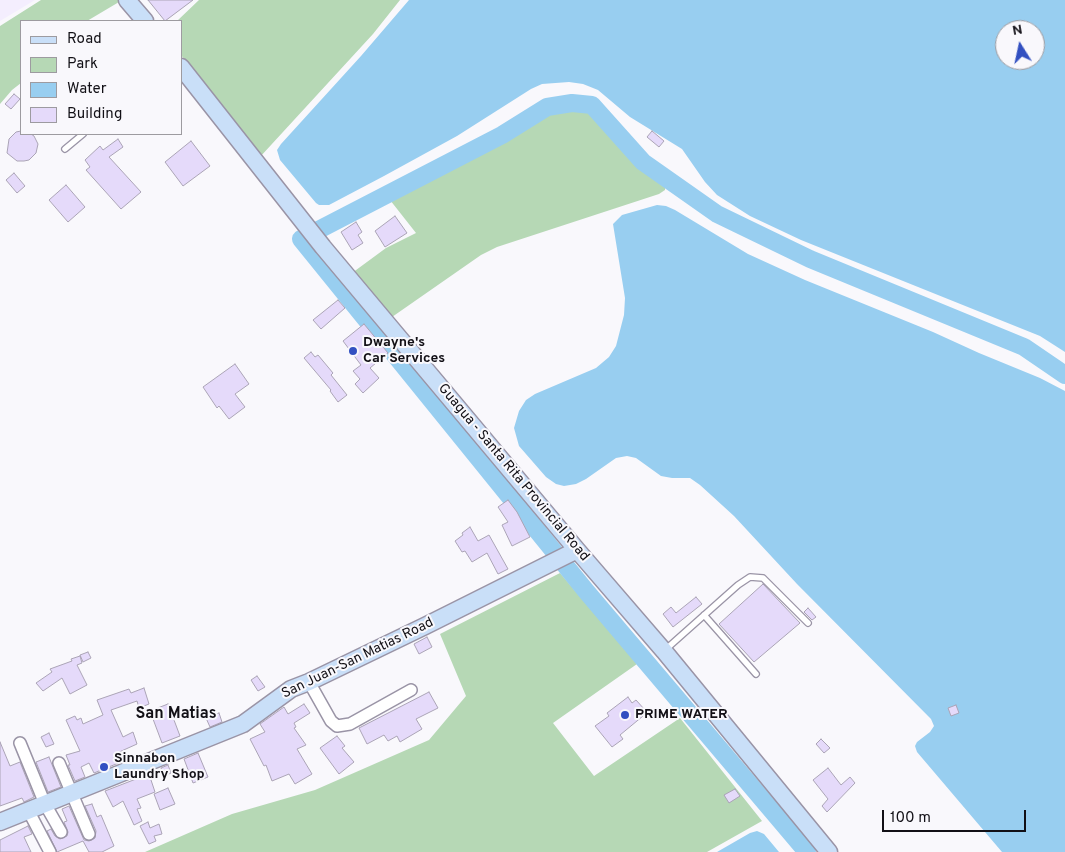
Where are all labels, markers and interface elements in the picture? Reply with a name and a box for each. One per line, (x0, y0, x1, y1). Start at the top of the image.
legend (20, 20, 182, 135)
north arrow (995, 20, 1045, 70)
text: N (1011, 21, 1024, 40)
text: Road (67, 30, 102, 49)
text: Park (67, 55, 98, 74)
text: Water (67, 80, 106, 99)
text: Building (67, 105, 122, 124)
place label: Dwayne's Car Services (363, 335, 445, 368)
marker: Dwayne's Car Services (347, 345, 359, 357)
street label: Guagua - Santa Rita Provincial Road (434, 381, 592, 565)
street label: San Juan-San Matias Road (279, 615, 437, 703)
district label: San Matias (135, 705, 217, 725)
place label: PRIME WATER (635, 707, 728, 723)
marker: PRIME WATER (619, 709, 631, 721)
place label: Sinnabon Laundry Shop (114, 751, 205, 784)
marker: Sinnabon Laundry Shop (98, 761, 110, 773)
scale bar (885, 800, 1029, 832)
text: 100 m (890, 809, 931, 828)

